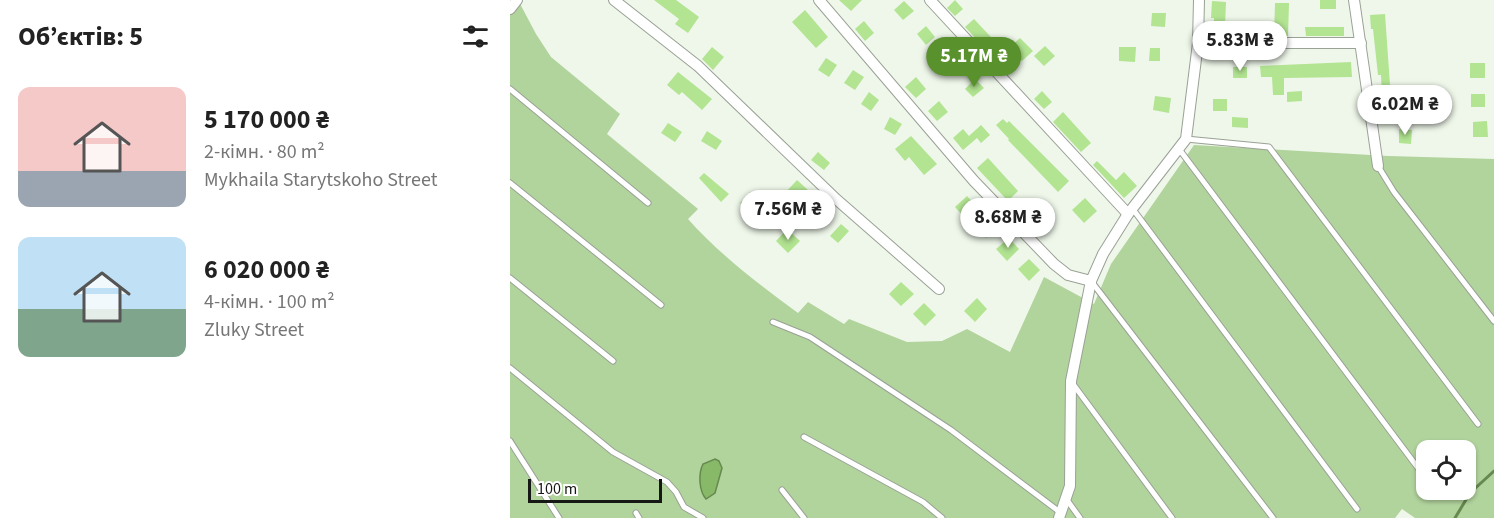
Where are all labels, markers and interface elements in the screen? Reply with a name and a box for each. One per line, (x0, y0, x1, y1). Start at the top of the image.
text: Об’єктів: 5 (18, 18, 143, 55)
icon: filters (459, 20, 492, 53)
pin: 5.83M ₴ (1185, 21, 1295, 72)
text: 5.83M ₴ (1206, 26, 1274, 54)
pin: 5.17M ₴ (919, 37, 1029, 88)
text: 5.17M ₴ (940, 42, 1008, 70)
pin: 6.02M ₴ (1350, 85, 1460, 136)
text: 6.02M ₴ (1371, 90, 1439, 118)
text: 5 170 000 ₴ (204, 101, 329, 138)
icon: home (66, 111, 138, 183)
text: 2-кімн. · 80 m² (204, 138, 325, 166)
text: Mykhaila Starytskoho Street (204, 166, 437, 194)
pin: 7.56M ₴ (733, 190, 843, 241)
text: 7.56M ₴ (754, 195, 822, 223)
pin: 8.68M ₴ (953, 198, 1063, 249)
text: 8.68M ₴ (974, 203, 1042, 231)
text: 6 020 000 ₴ (204, 251, 329, 288)
icon: home (66, 261, 138, 333)
text: 4-кімн. · 100 m² (204, 288, 335, 316)
text: Zluky Street (204, 316, 304, 344)
map controls (1416, 440, 1476, 500)
button: locate (1416, 440, 1476, 500)
scale bar (528, 476, 662, 504)
text: 100 m (537, 478, 577, 500)

